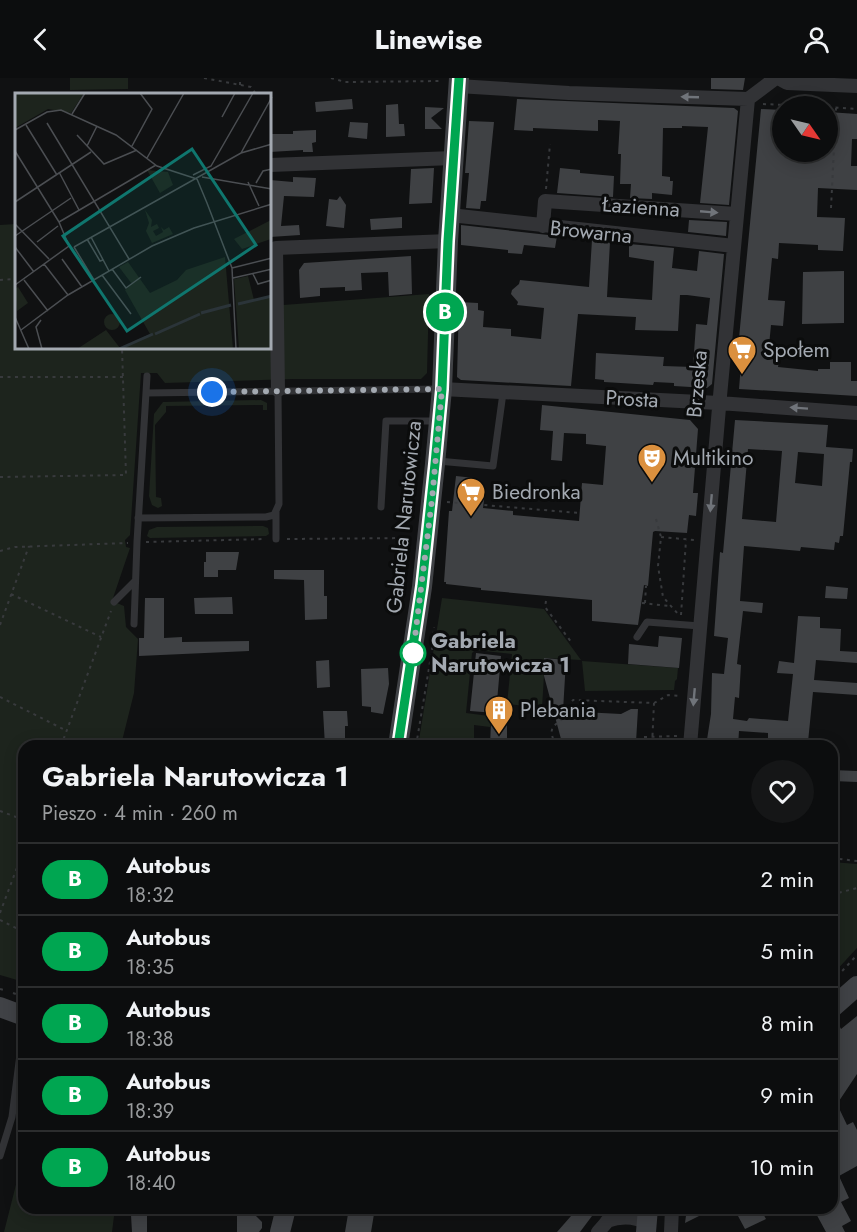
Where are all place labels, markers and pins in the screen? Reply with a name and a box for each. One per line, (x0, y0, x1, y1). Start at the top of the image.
supermarket icon: Społem (726, 334, 758, 376)
place label: Społem (763, 335, 830, 365)
theatre icon: Multikino (636, 442, 668, 484)
place label: Multikino (673, 443, 754, 473)
supermarket icon: Biedronka (455, 476, 487, 518)
place label: Biedronka (492, 477, 581, 507)
place label: Gabriela Narutowicza 1 (431, 626, 570, 680)
marker: Gabriela Narutowicza 1 (400, 640, 426, 666)
building icon: Plebania (483, 694, 515, 736)
place label: Plebania (520, 695, 596, 725)

